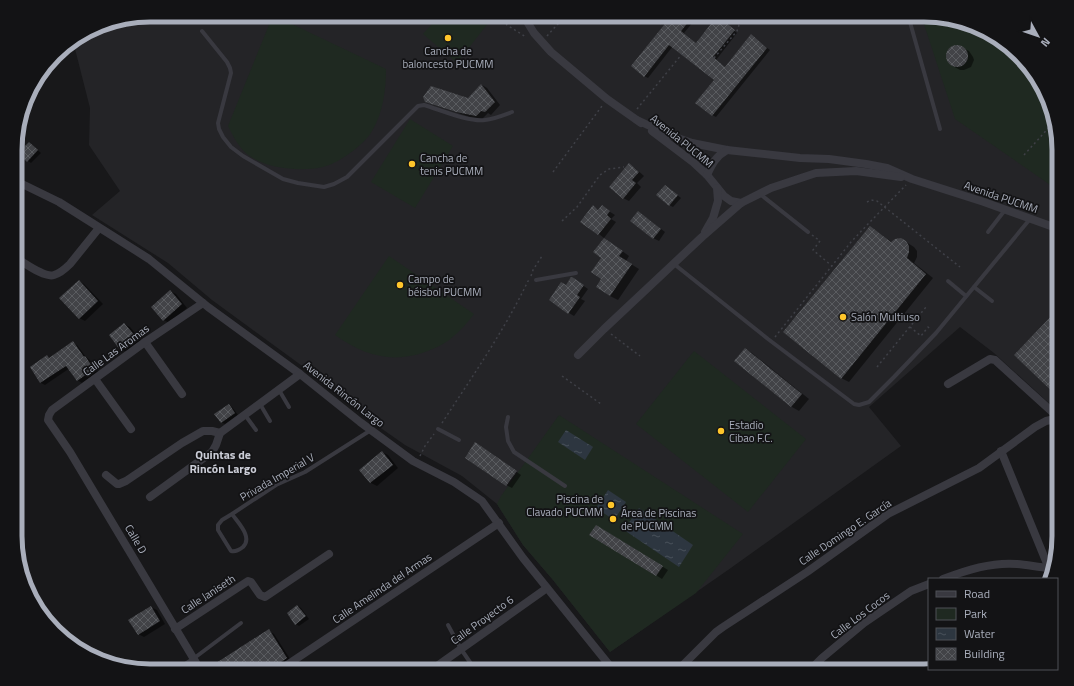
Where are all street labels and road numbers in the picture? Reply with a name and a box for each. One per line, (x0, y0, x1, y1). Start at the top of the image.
street label: Avenida PUCMM (647, 110, 717, 172)
street label: Avenida PUCMM (962, 177, 1040, 217)
street label: Calle Las Aromas (79, 320, 153, 380)
street label: Avenida Rincón Largo (300, 357, 388, 431)
street label: Privada Imperial V (237, 449, 318, 505)
street label: Calle Domingo E. García (796, 495, 895, 569)
street label: Calle D (121, 521, 151, 557)
street label: Calle Amelinda del Armas (329, 549, 435, 627)
street label: Calle Janiseth (178, 570, 238, 618)
street label: Calle Los Cocos (827, 587, 893, 643)
street label: Calle Proyecto 6 (447, 592, 517, 648)

